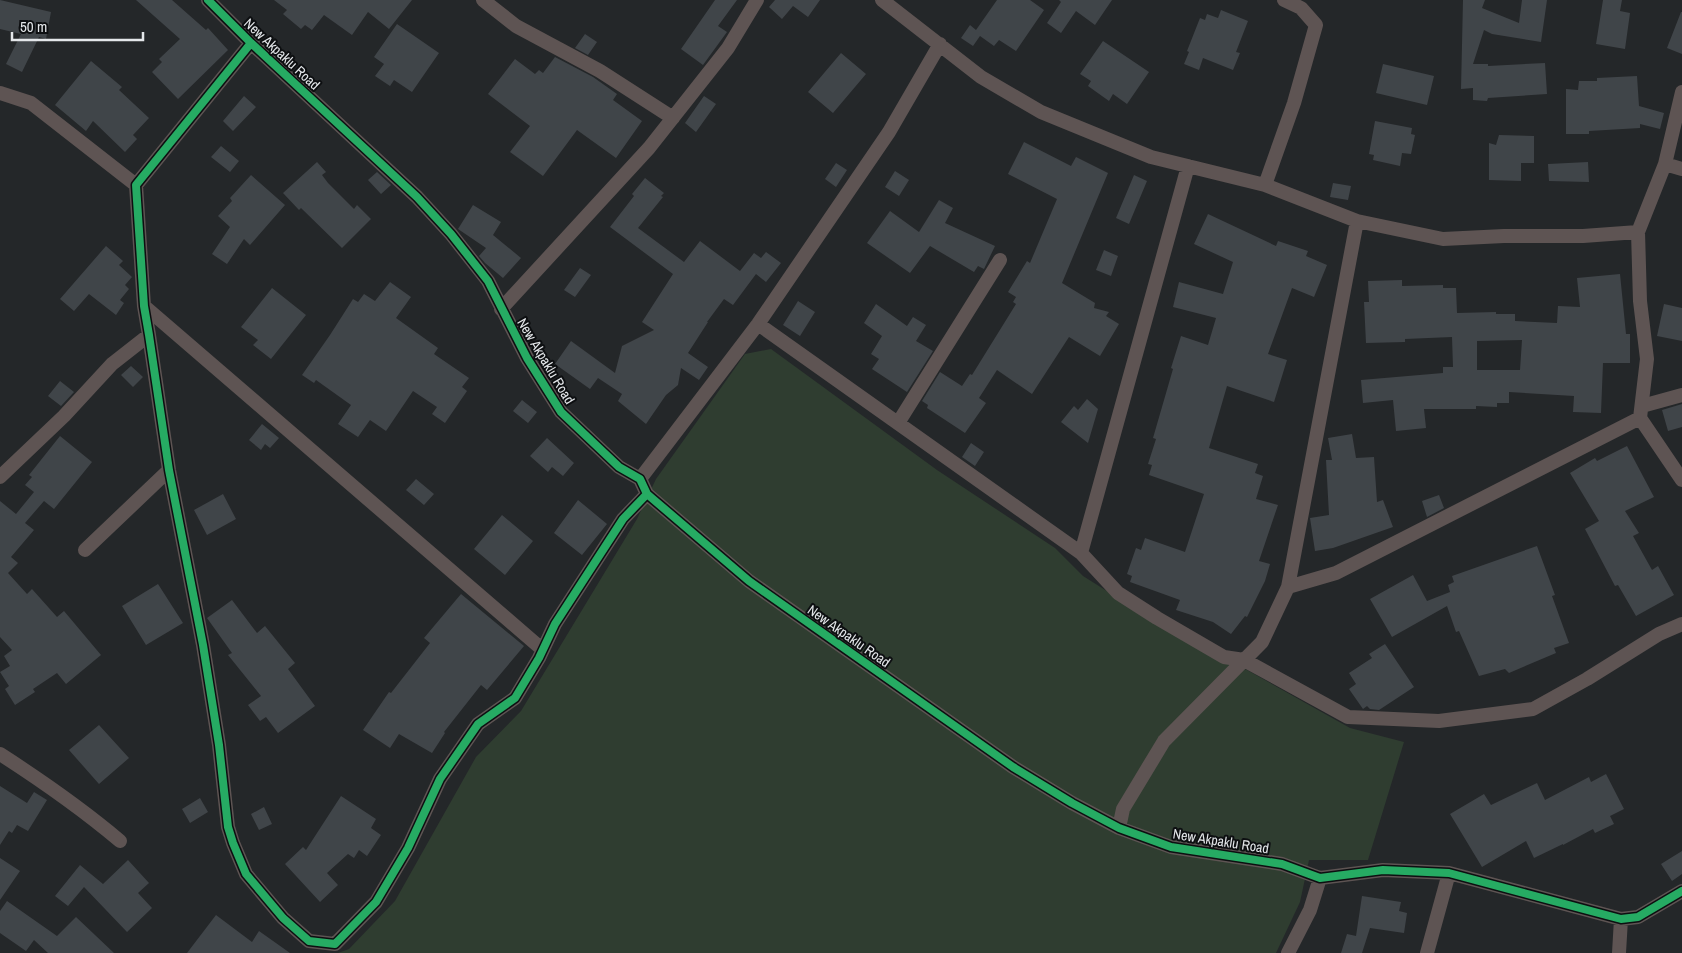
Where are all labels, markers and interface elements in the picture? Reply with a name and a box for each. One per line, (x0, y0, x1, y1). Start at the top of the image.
scale bar (12, 10, 144, 42)
street label: New Akpaklu Road (240, 14, 324, 94)
text: 50 m (20, 16, 47, 37)
street label: New Akpaklu Road (513, 315, 579, 407)
street label: New Akpaklu Road (804, 601, 894, 671)
street label: New Akpaklu Road (1172, 825, 1270, 857)

